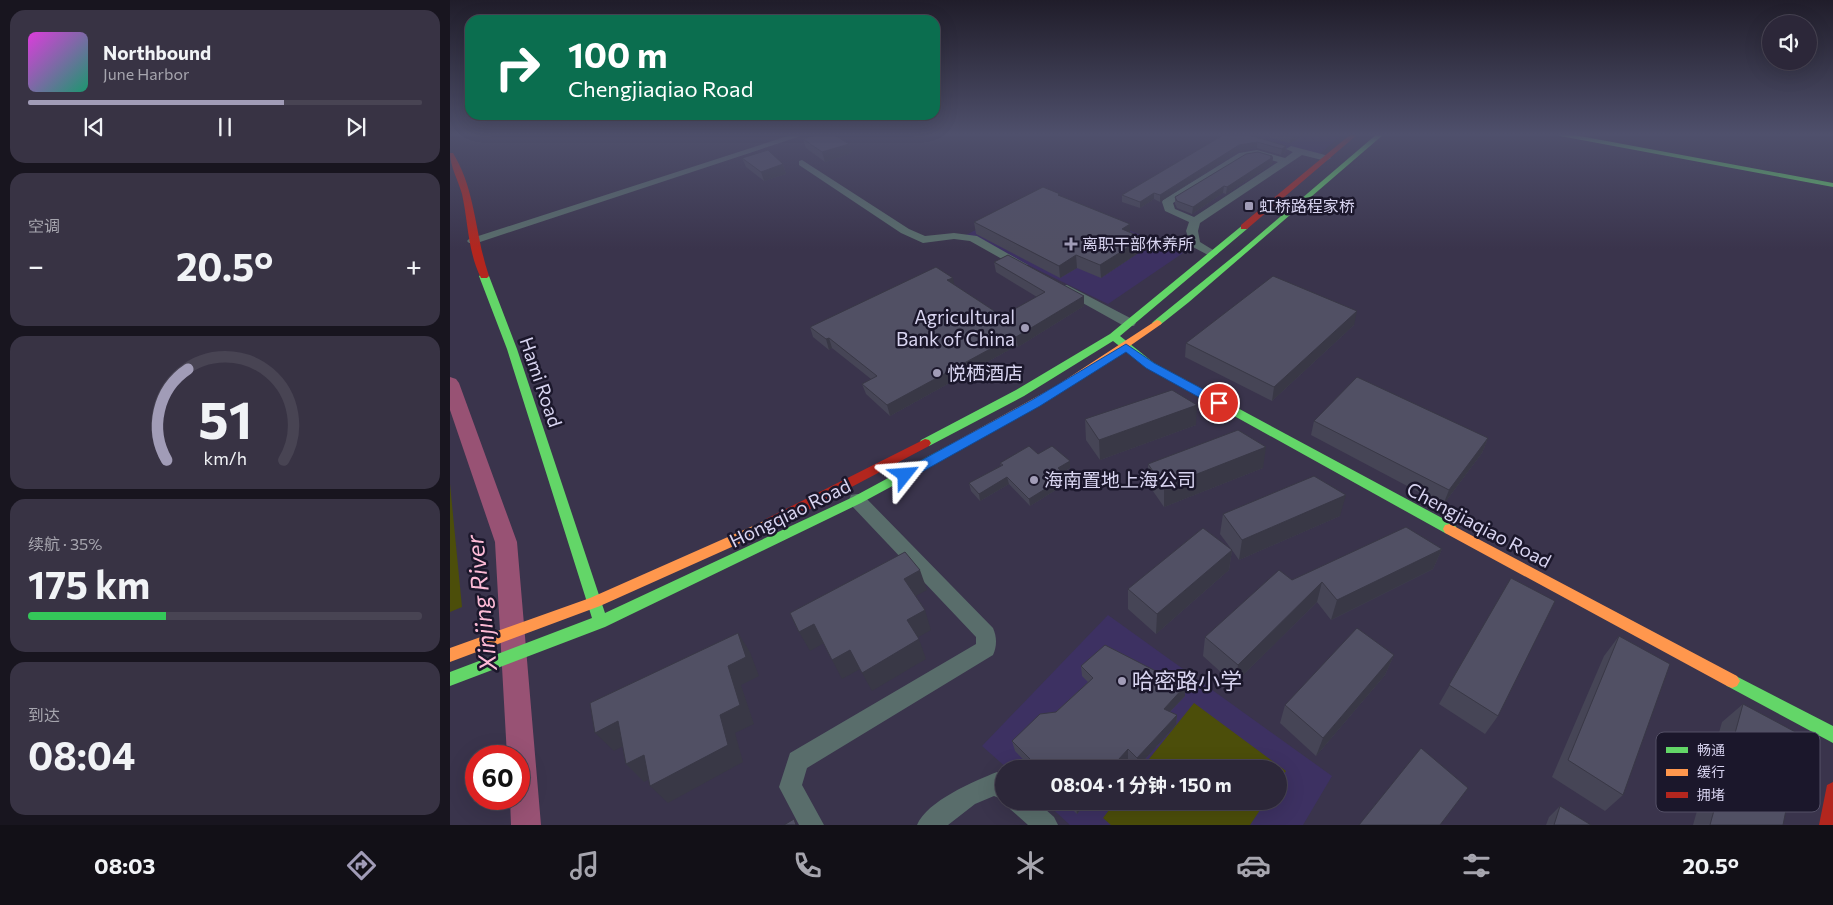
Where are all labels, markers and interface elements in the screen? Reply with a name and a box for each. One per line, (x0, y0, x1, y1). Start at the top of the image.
map controls (1762, 15, 1817, 70)
button: sound (1762, 15, 1817, 70)
text: 100 m (568, 32, 668, 75)
icon: right (485, 35, 550, 100)
text: Northbound (103, 41, 211, 64)
text: June Harbor (103, 64, 189, 83)
text: Chengjiaqiao Road (568, 75, 753, 102)
icon: previous (80, 113, 108, 141)
icon: pause (211, 113, 239, 141)
icon: next (342, 113, 370, 141)
place label: 虹桥路程家桥 (1259, 196, 1355, 215)
marker: 虹桥路程家桥 (1243, 200, 1255, 212)
text: 空调 (28, 216, 60, 235)
place label: 离职干部休养所 (1082, 234, 1194, 253)
marker: 离职干部休养所 (1064, 237, 1078, 251)
text: 20.5° (176, 242, 273, 289)
text: − (28, 248, 44, 282)
text: + (406, 248, 422, 282)
place label: Agricultural Bank of China (896, 305, 1015, 350)
marker: Agricultural Bank of China (1019, 322, 1031, 334)
street label: Hami Road (515, 334, 568, 430)
place label: 悦栖酒店 (947, 361, 1023, 384)
marker: 悦栖酒店 (931, 367, 943, 379)
pin (1198, 382, 1240, 424)
text: 51 (198, 386, 252, 450)
icon: arrive (1205, 389, 1233, 417)
text: km/h (203, 447, 247, 469)
position arrow (878, 448, 930, 500)
place label: 海南置地上海公司 (1044, 468, 1196, 491)
street label: Hongqiao Road (725, 473, 854, 552)
marker: 海南置地上海公司 (1028, 474, 1040, 486)
street label: Chengjiaqiao Road (1403, 477, 1555, 572)
water label: Xinjing River (459, 532, 502, 674)
text: 续航 · 35% (28, 534, 102, 553)
text: 175 km (28, 560, 150, 607)
place label: 哈密路小学 (1132, 667, 1242, 694)
marker: 哈密路小学 (1116, 675, 1128, 687)
text: 到达 (28, 705, 60, 724)
text: 08:04 (28, 731, 135, 778)
legend (1656, 732, 1820, 812)
text: 畅通 (1697, 741, 1725, 758)
speed limit sign: 60 (465, 745, 530, 810)
text: 缓行 (1697, 763, 1725, 780)
text: 08:04 · 1 分钟 · 150 m (1051, 773, 1232, 796)
text: 拥堵 (1697, 786, 1725, 803)
icon: directions (344, 848, 379, 883)
icon: music (567, 848, 602, 883)
icon: phone (790, 848, 825, 883)
icon: climate (1013, 848, 1048, 883)
icon: car (1236, 848, 1271, 883)
icon: filters (1459, 848, 1494, 883)
text: 08:03 (94, 852, 155, 879)
text: 20.5° (1682, 852, 1739, 879)

